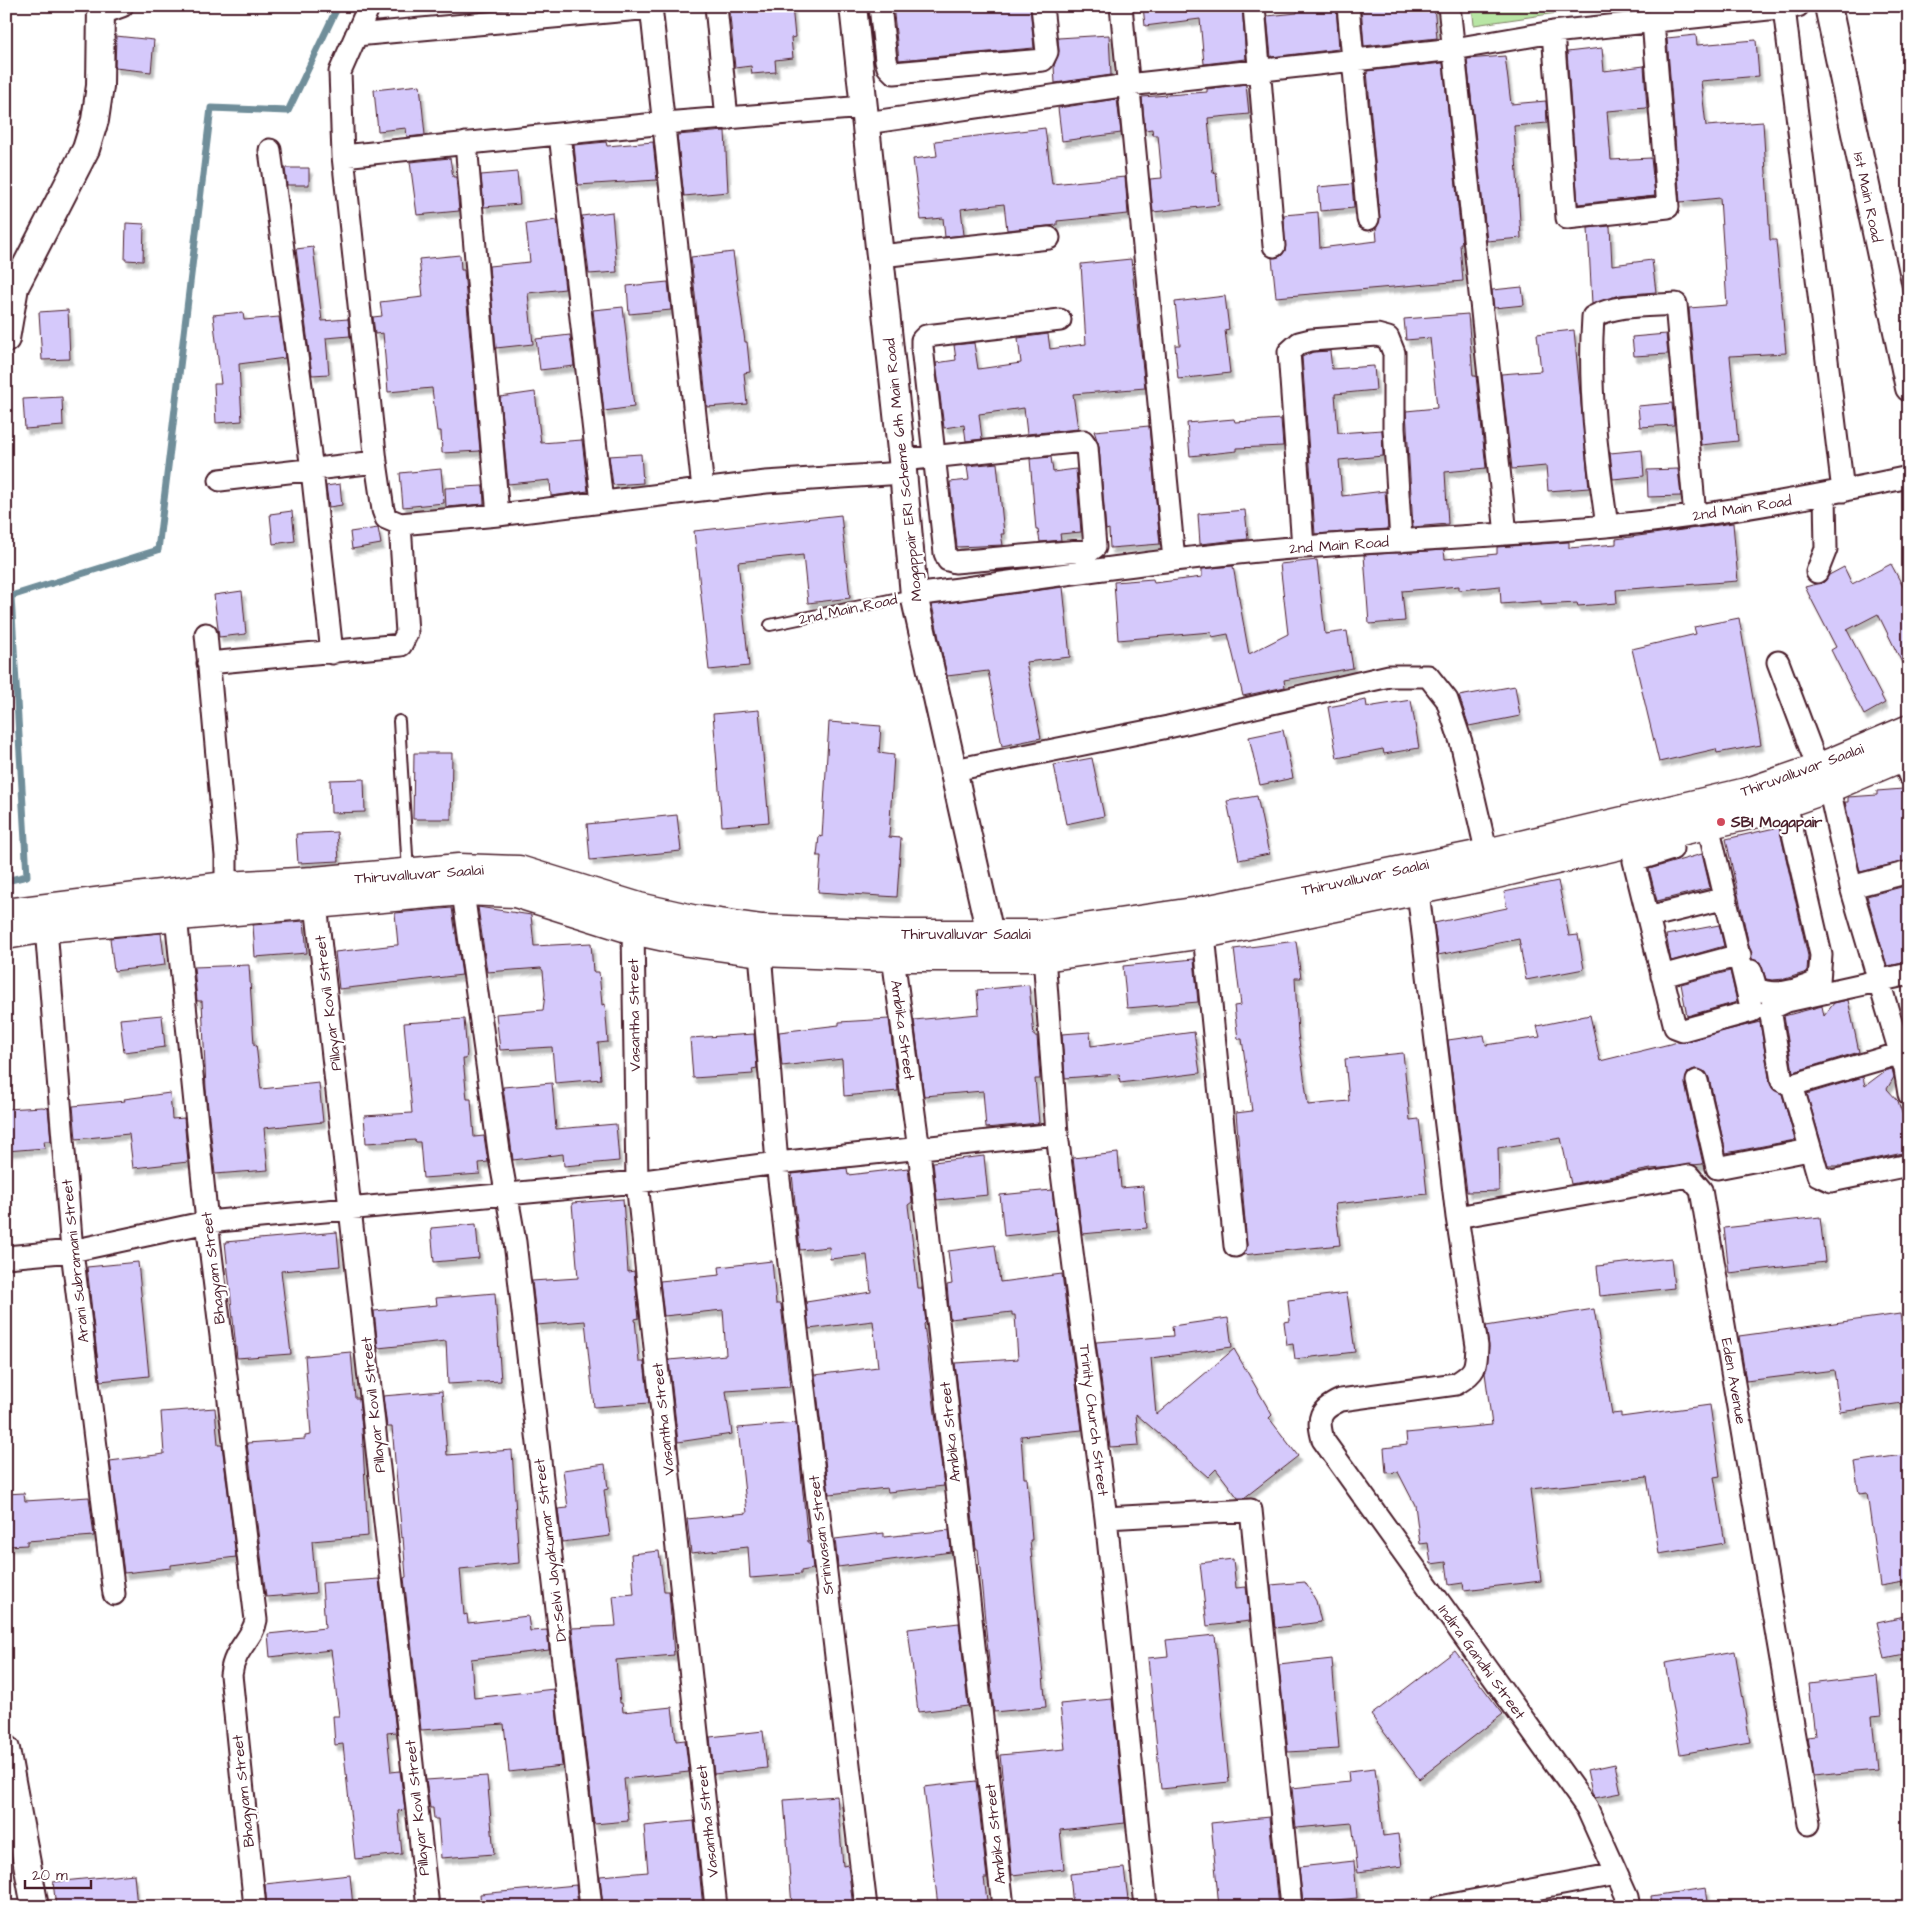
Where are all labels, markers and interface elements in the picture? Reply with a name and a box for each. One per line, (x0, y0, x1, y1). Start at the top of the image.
street label: 1st Main Road (1848, 150, 1887, 244)
street label: Mogappair ERI Scheme 6th Main Road (879, 337, 929, 603)
street label: 2nd Main Road (1691, 490, 1793, 527)
street label: 2nd Main Road (1288, 532, 1390, 559)
street label: 2nd Main Road (797, 589, 900, 630)
street label: Thiruvalluvar Saalai (1738, 738, 1867, 802)
place label: SBI Mogapair (1730, 812, 1823, 835)
marker: SBI Mogapair (1715, 816, 1727, 828)
street label: Thiruvalluvar Saalai (1300, 854, 1431, 901)
street label: Thiruvalluvar Saalai (354, 859, 485, 889)
street label: Thiruvalluvar Saalai (901, 924, 1031, 945)
street label: Pillayar Kovil Street (310, 934, 348, 1072)
street label: Vasantha Street (623, 958, 646, 1072)
street label: Ambika Street (885, 979, 920, 1082)
street label: Arani Subramani Street (56, 1178, 95, 1344)
street label: Bhagyam Street (196, 1210, 232, 1325)
street label: Pillayar Kovil Street (356, 1336, 392, 1474)
street label: Eden Avenue (1716, 1336, 1751, 1426)
street label: Trinity Church Street (1073, 1343, 1113, 1497)
street label: Vasantha Street (647, 1362, 680, 1476)
street label: Ambika Street (935, 1381, 966, 1483)
street label: Dr.Selvi Jayakumar Street (529, 1457, 573, 1643)
street label: Srinivasan Street (804, 1474, 839, 1596)
street label: Indira Gandhi Street (1433, 1601, 1530, 1724)
street label: Bhagyam Street (227, 1733, 261, 1848)
street label: Pillayar Kovil Street (400, 1739, 436, 1877)
street label: Vasantha Street (691, 1764, 724, 1878)
street label: Ambika Street (980, 1783, 1011, 1885)
scale bar (25, 1858, 91, 1890)
text: 20 m (32, 1865, 68, 1886)

